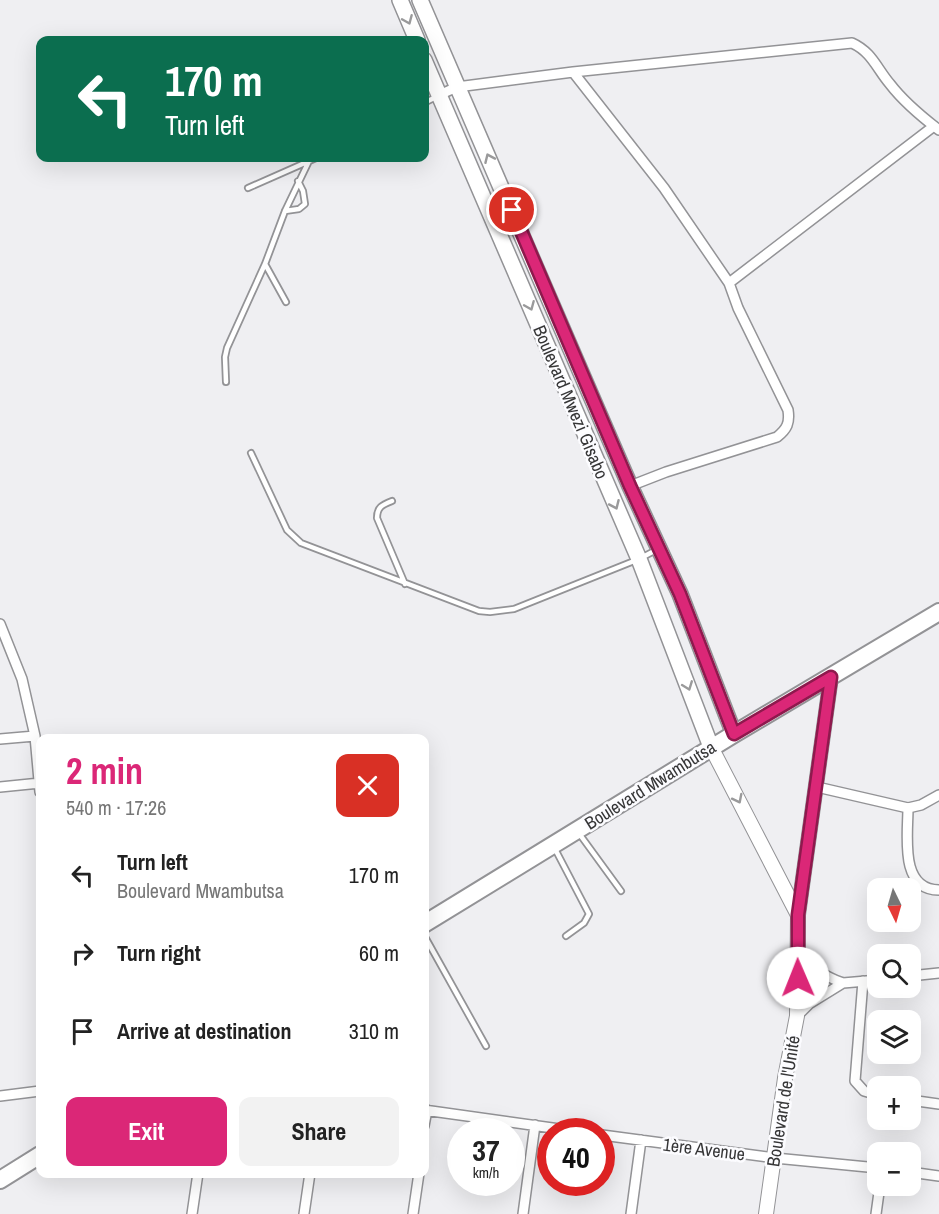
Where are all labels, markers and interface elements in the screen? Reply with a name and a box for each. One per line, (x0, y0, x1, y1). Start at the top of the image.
one-way arrow (401, 14, 413, 25)
text: 170 m (165, 53, 263, 109)
icon: left (66, 60, 144, 138)
text: Turn left (165, 107, 244, 143)
one-way arrow (484, 154, 496, 165)
pin (486, 184, 537, 235)
icon: arrive (495, 193, 528, 226)
one-way arrow (523, 300, 535, 311)
street label: Boulevard Mwezi Gisabo (527, 321, 615, 483)
one-way arrow (608, 499, 620, 510)
one-way arrow (681, 680, 693, 691)
street label: Boulevard Mwambutsa (580, 735, 720, 835)
text: 2 min (66, 747, 143, 795)
button: close (336, 754, 399, 817)
one-way arrow (731, 793, 742, 804)
text: 540 m · 17:26 (66, 794, 166, 821)
text: Turn left (117, 847, 188, 877)
icon: left (66, 859, 99, 892)
text: 170 m (349, 860, 399, 890)
text: Boulevard Mwambutsa (117, 877, 284, 904)
north arrow (867, 878, 921, 932)
map controls (867, 878, 921, 1196)
icon: right (66, 937, 99, 970)
text: Turn right (117, 938, 201, 968)
text: 60 m (359, 938, 399, 968)
button: search (867, 944, 921, 998)
position arrow (766, 946, 830, 1010)
button: layers (867, 1010, 921, 1064)
icon: arrive (66, 1015, 99, 1048)
text: Arrive at destination (117, 1016, 291, 1046)
text: 310 m (349, 1016, 399, 1046)
street label: Boulevard de l'Unité (760, 1034, 806, 1168)
button: + (867, 1076, 921, 1130)
button: Exit (66, 1097, 227, 1166)
button: Share (239, 1097, 399, 1166)
speed limit sign: 40 (537, 1118, 615, 1196)
text: 37 (472, 1130, 500, 1170)
street label: 1ère Avenue (661, 1132, 747, 1166)
button: − (867, 1142, 921, 1196)
text: km/h (473, 1162, 499, 1183)

